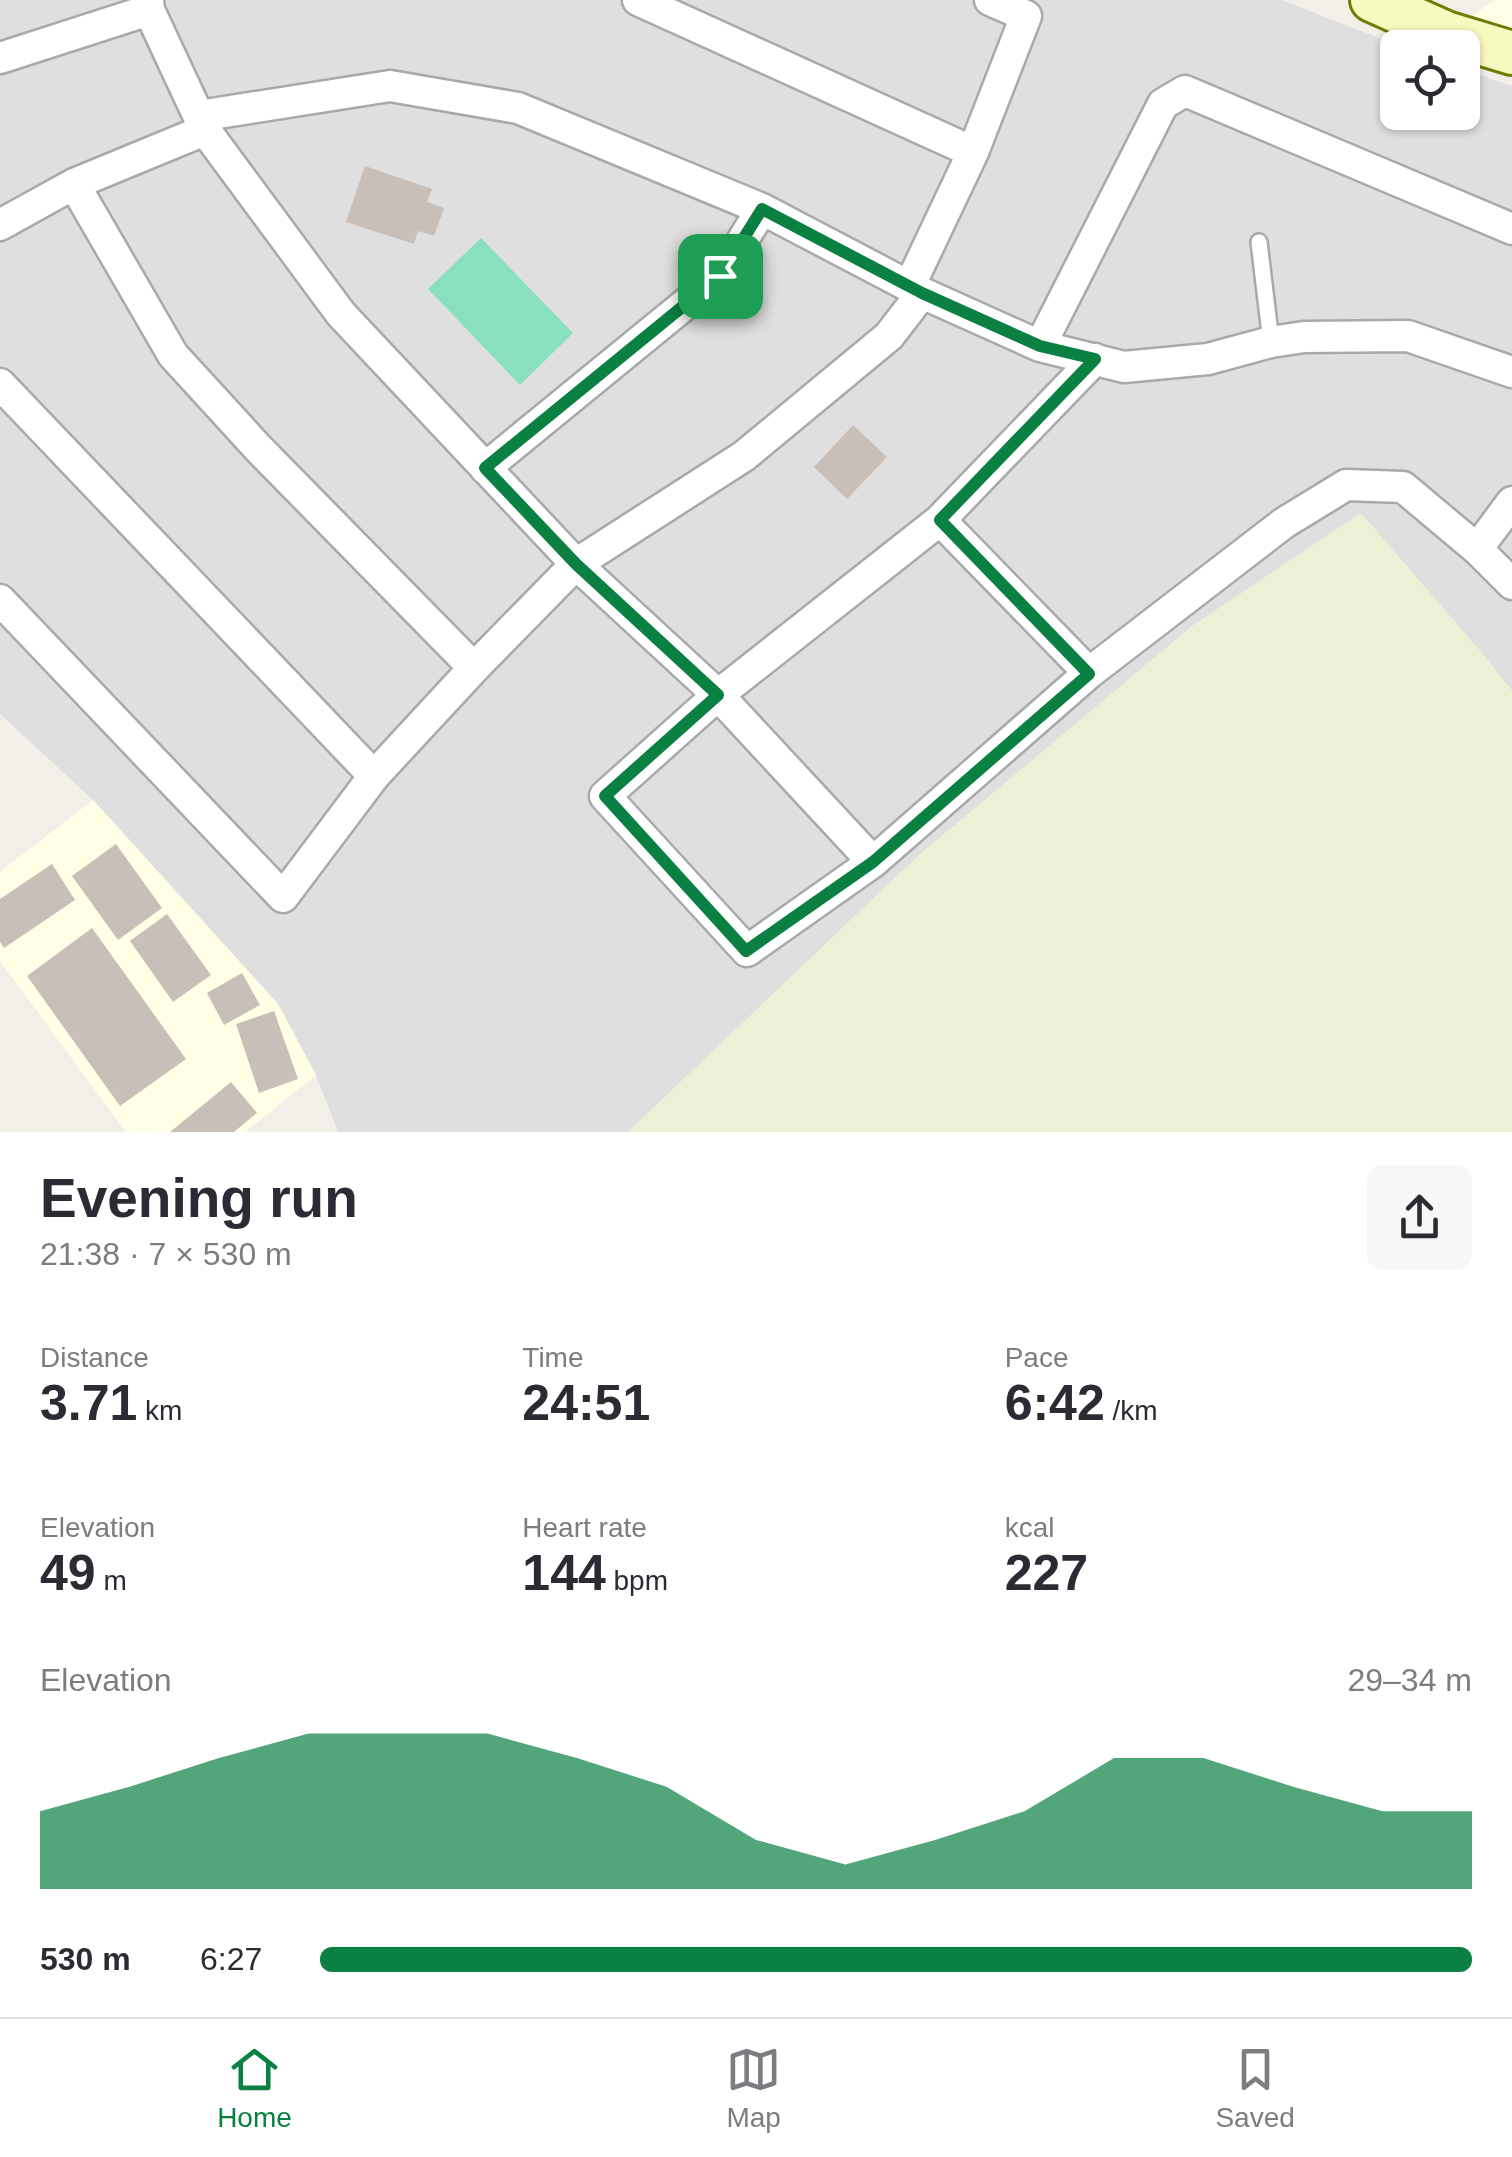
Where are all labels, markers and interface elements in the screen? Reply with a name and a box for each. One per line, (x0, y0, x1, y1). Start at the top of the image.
map controls (1380, 30, 1480, 130)
button: locate (1380, 30, 1480, 130)
pin (678, 234, 763, 319)
icon: arrive (693, 249, 748, 304)
button: share (1367, 1165, 1472, 1270)
text: Evening run (40, 1167, 358, 1229)
text: 21:38 · 7 × 530 m (40, 1236, 292, 1272)
text: Distance (40, 1342, 149, 1373)
text: Time (522, 1342, 584, 1373)
text: Pace (1005, 1342, 1068, 1373)
text: 3.71 (40, 1375, 137, 1431)
text: 24:51 (522, 1375, 650, 1431)
text: 6:42 (1005, 1375, 1105, 1431)
text: km (137, 1395, 182, 1426)
text: /km (1105, 1395, 1158, 1426)
text: Elevation (40, 1512, 155, 1543)
text: Heart rate (522, 1512, 647, 1543)
text: kcal (1005, 1512, 1054, 1543)
text: 49 (40, 1545, 96, 1601)
text: 144 (522, 1545, 606, 1601)
text: 227 (1005, 1545, 1088, 1601)
text: m (96, 1565, 127, 1596)
text: bpm (606, 1565, 668, 1596)
text: Elevation (40, 1662, 172, 1698)
text: 29–34 m (1347, 1662, 1472, 1698)
text: 530 m (40, 1941, 131, 1977)
text: 6:27 (200, 1941, 262, 1977)
tab: Home (217, 2042, 292, 2134)
tab: Map (726, 2042, 781, 2134)
tab: Saved (1215, 2042, 1295, 2134)

